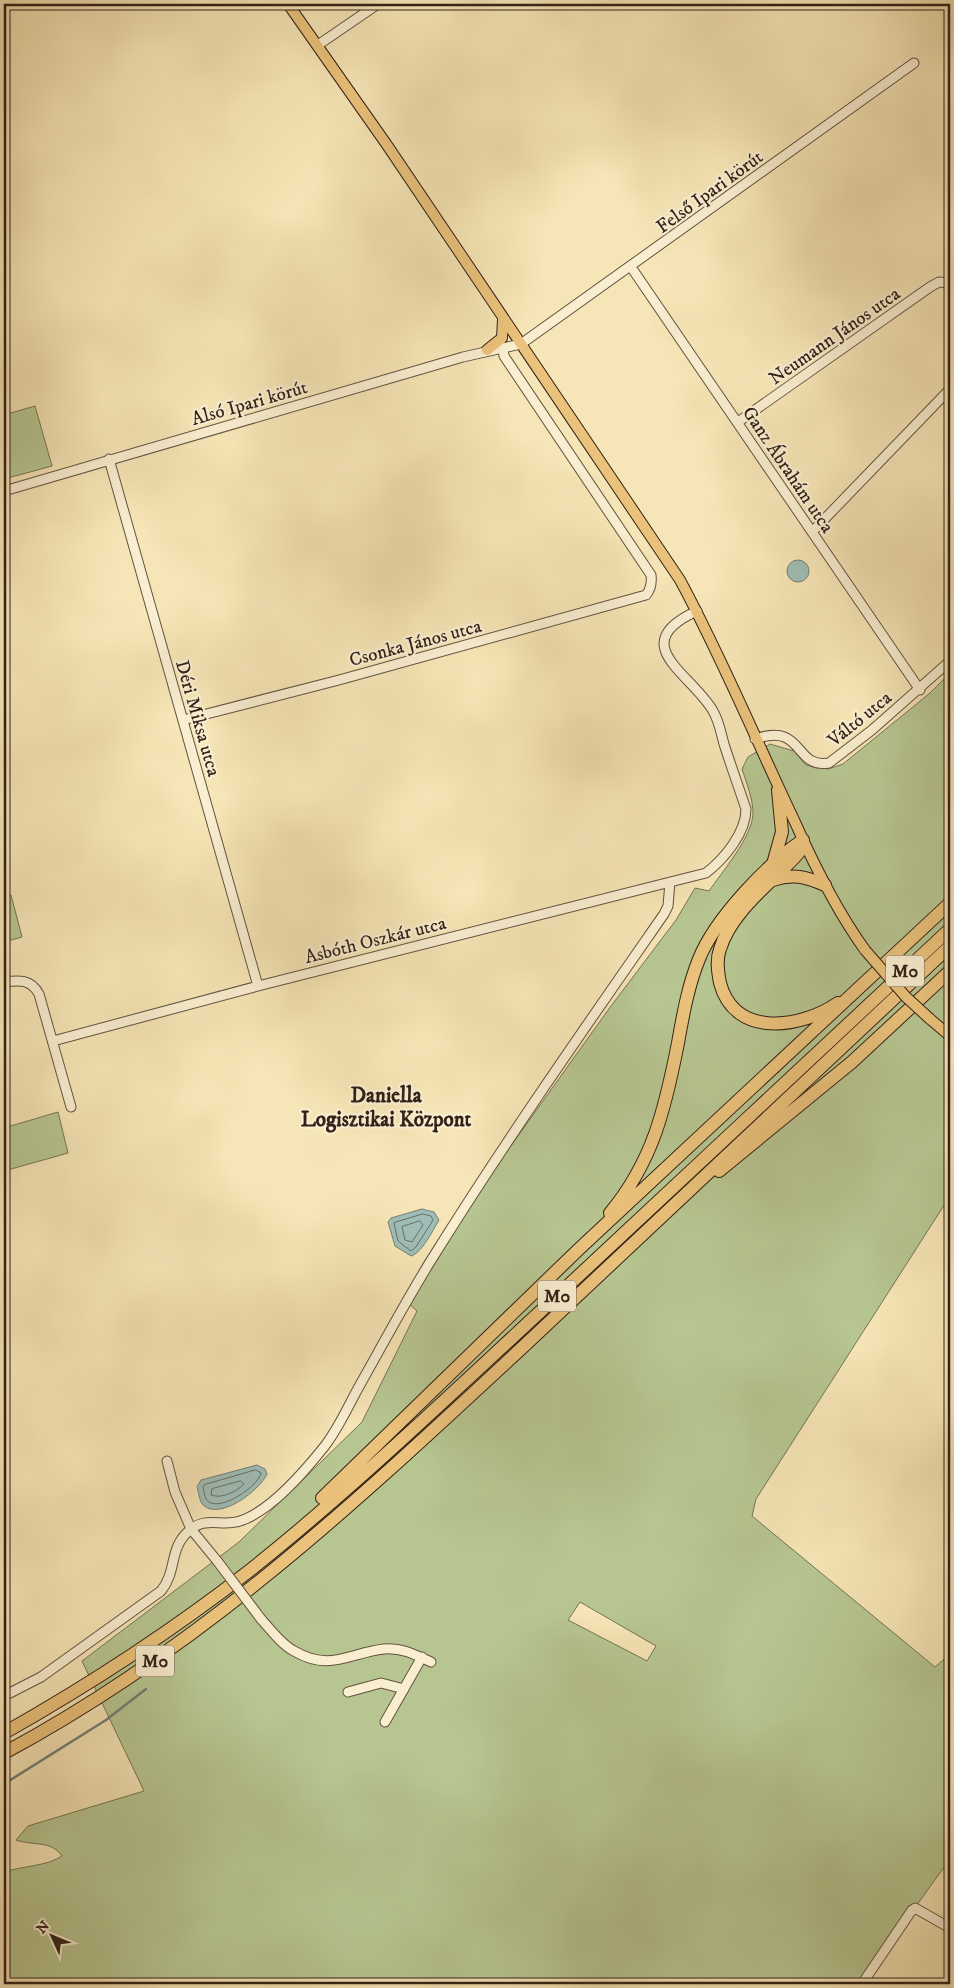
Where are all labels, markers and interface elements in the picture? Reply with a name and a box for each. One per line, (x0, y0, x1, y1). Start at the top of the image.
street label: Felső Ipari körút (652, 146, 768, 239)
street label: Neumann János utca (765, 282, 905, 390)
street label: Alsó Ipari körút (189, 376, 310, 431)
street label: Ganz Ábrahám utca (737, 401, 840, 537)
street label: Csonka János utca (347, 615, 484, 672)
street label: Déri Miksa utca (170, 658, 225, 779)
street label: Váltó utca (823, 686, 897, 752)
street label: Asbóth Oszkár utca (302, 912, 448, 969)
road number: M0 (886, 956, 924, 986)
district label: Daniella Logisztikai Központ (301, 1083, 472, 1133)
road number: M0 (538, 1280, 576, 1312)
road number: M0 (136, 1645, 174, 1676)
north arrow (28, 1910, 78, 1960)
text: N (33, 1917, 54, 1938)

